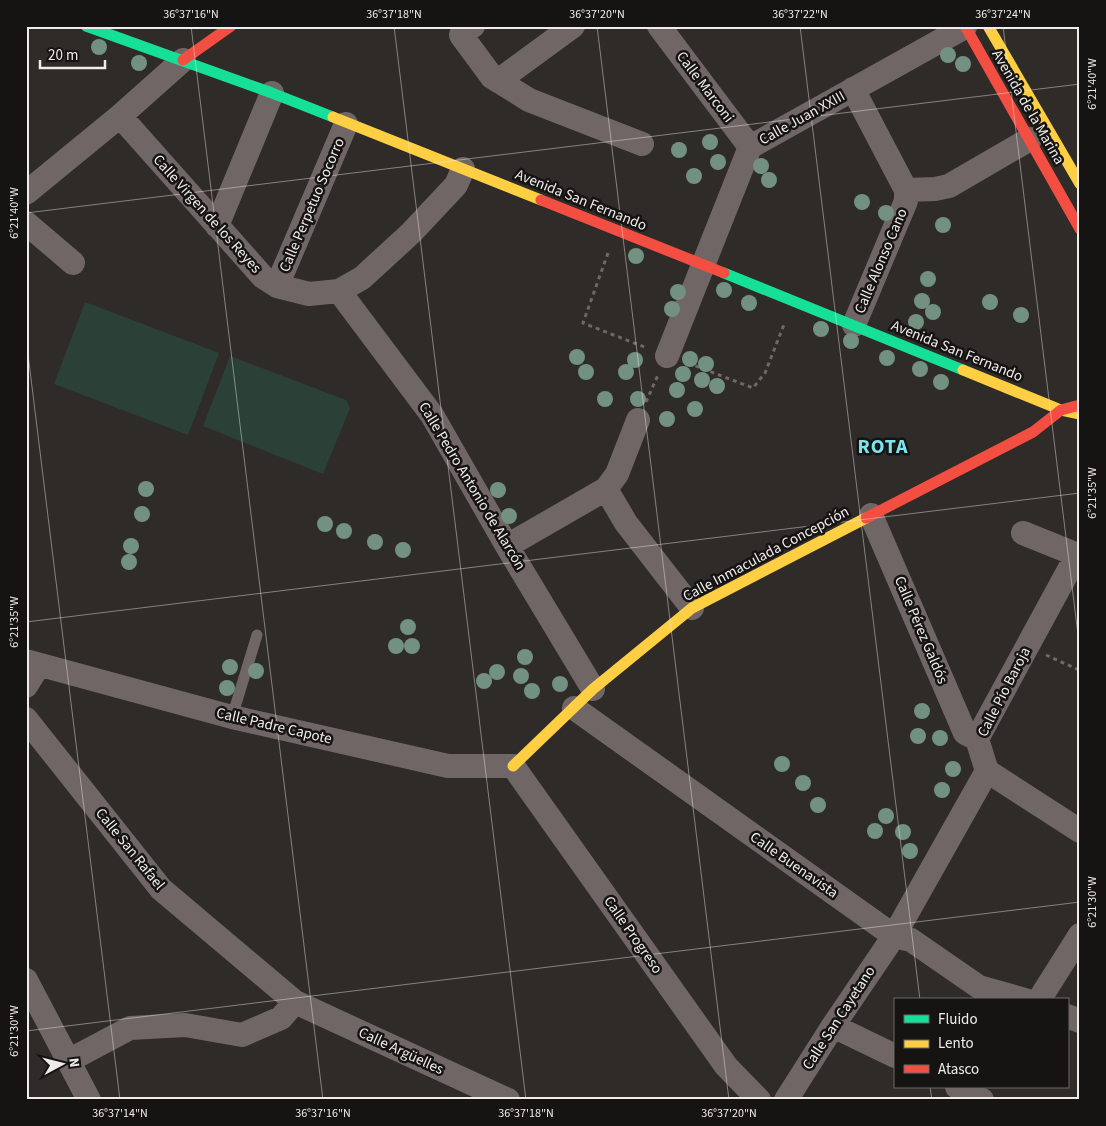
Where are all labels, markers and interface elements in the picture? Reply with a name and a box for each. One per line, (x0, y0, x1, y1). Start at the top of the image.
text: 36°37'16"N (163, 6, 219, 23)
text: 36°37'18"N (366, 6, 422, 23)
text: 36°37'20"N (569, 6, 625, 23)
text: 36°37'22"N (772, 6, 828, 23)
text: 36°37'24"N (975, 6, 1031, 23)
scale bar (40, 38, 105, 70)
text: 20 m (48, 45, 78, 66)
street label: Avenida de la Marina (987, 46, 1069, 168)
street label: Calle Marconi (671, 47, 739, 127)
text: 6°21'40"W (1084, 58, 1101, 110)
street label: Calle Juan XXIII (755, 86, 849, 150)
street label: Calle Perpetuo Socorro (274, 135, 350, 275)
street label: Calle Virgen de los Reyes (148, 150, 266, 278)
street label: Avenida San Fernando (512, 164, 650, 236)
text: 6°21'40"W (6, 187, 23, 239)
street label: Calle Alonso Cano (849, 205, 913, 317)
street label: Avenida San Fernando (888, 315, 1026, 387)
street label: Calle Pedro Antonio de Alarcón (413, 398, 531, 574)
district label: ROTA (857, 433, 909, 461)
text: 6°21'35"W (1084, 467, 1101, 519)
street label: Calle Inmaculada Concepción (679, 501, 853, 607)
street label: Calle Pérez Galdós (889, 573, 953, 687)
text: 6°21'35"W (6, 596, 23, 648)
street label: Calle Pío Baroja (972, 643, 1036, 741)
street label: Calle Padre Capote (214, 702, 334, 750)
street label: Calle San Rafael (90, 804, 170, 895)
street label: Calle Buenavista (746, 827, 842, 903)
text: 6°21'30"W (1084, 876, 1101, 928)
street label: Calle Progreso (598, 892, 668, 978)
street label: Calle San Cayetano (798, 962, 880, 1074)
legend (894, 998, 1068, 1088)
text: 6°21'30"W (6, 1005, 23, 1057)
text: Fluido (938, 1009, 978, 1030)
street label: Calle Argüelles (355, 1022, 447, 1080)
text: Lento (938, 1033, 974, 1054)
north arrow (38, 1038, 88, 1088)
text: N (63, 1057, 84, 1068)
text: Atasco (938, 1059, 979, 1080)
text: 36°37'14"N (92, 1105, 148, 1122)
text: 36°37'16"N (295, 1105, 351, 1122)
text: 36°37'18"N (498, 1105, 554, 1122)
text: 36°37'20"N (701, 1105, 757, 1122)

